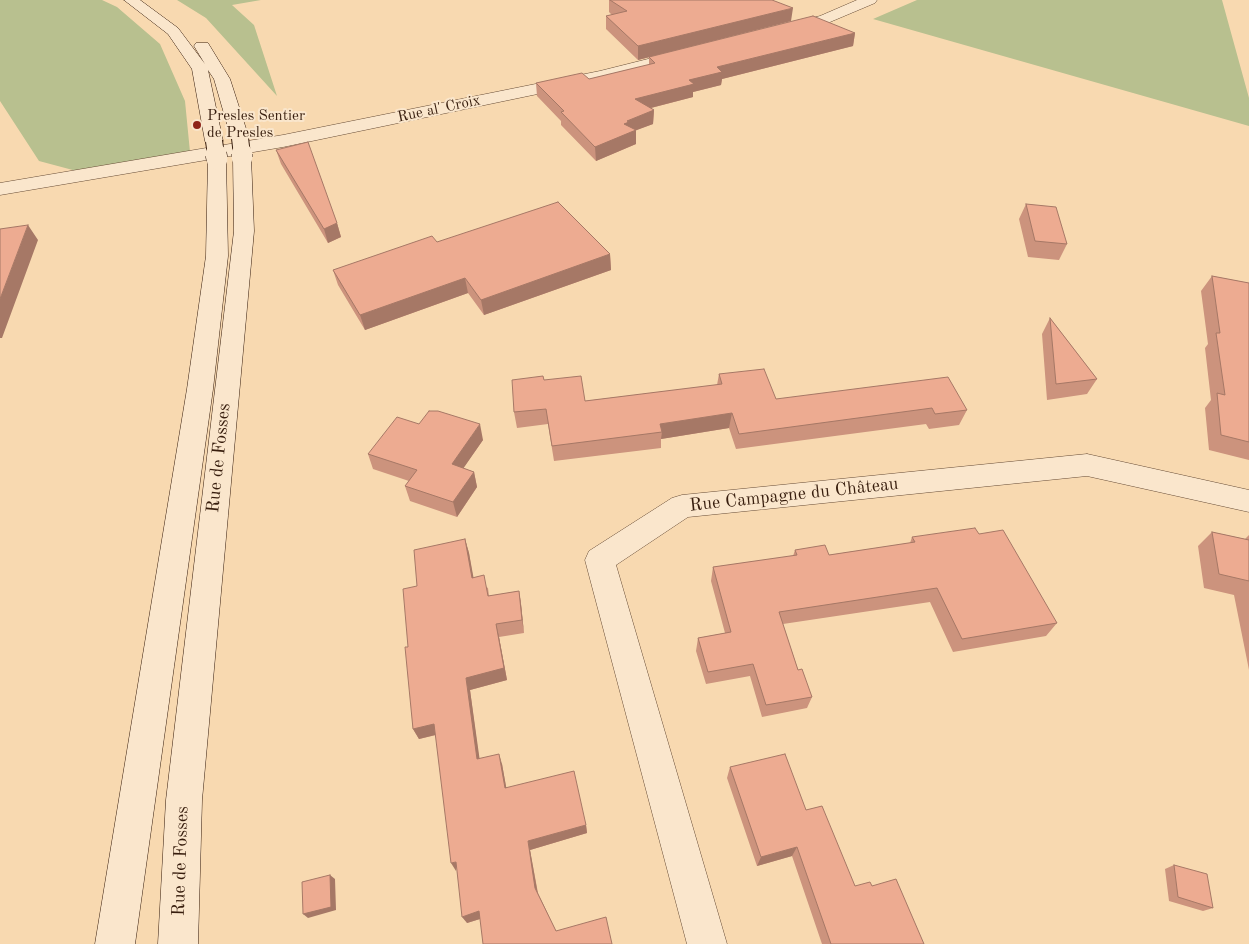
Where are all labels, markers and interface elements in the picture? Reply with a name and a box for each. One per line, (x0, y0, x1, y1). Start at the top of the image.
street label: Rue al' Croix (396, 91, 482, 127)
place label: Presles Sentier de Presles (207, 107, 305, 142)
marker: Presles Sentier de Presles (191, 119, 203, 131)
street label: Rue de Fosses (203, 402, 235, 514)
street label: Rue Campagne du Château (688, 473, 900, 517)
street label: Rue de Fosses (168, 806, 194, 916)

